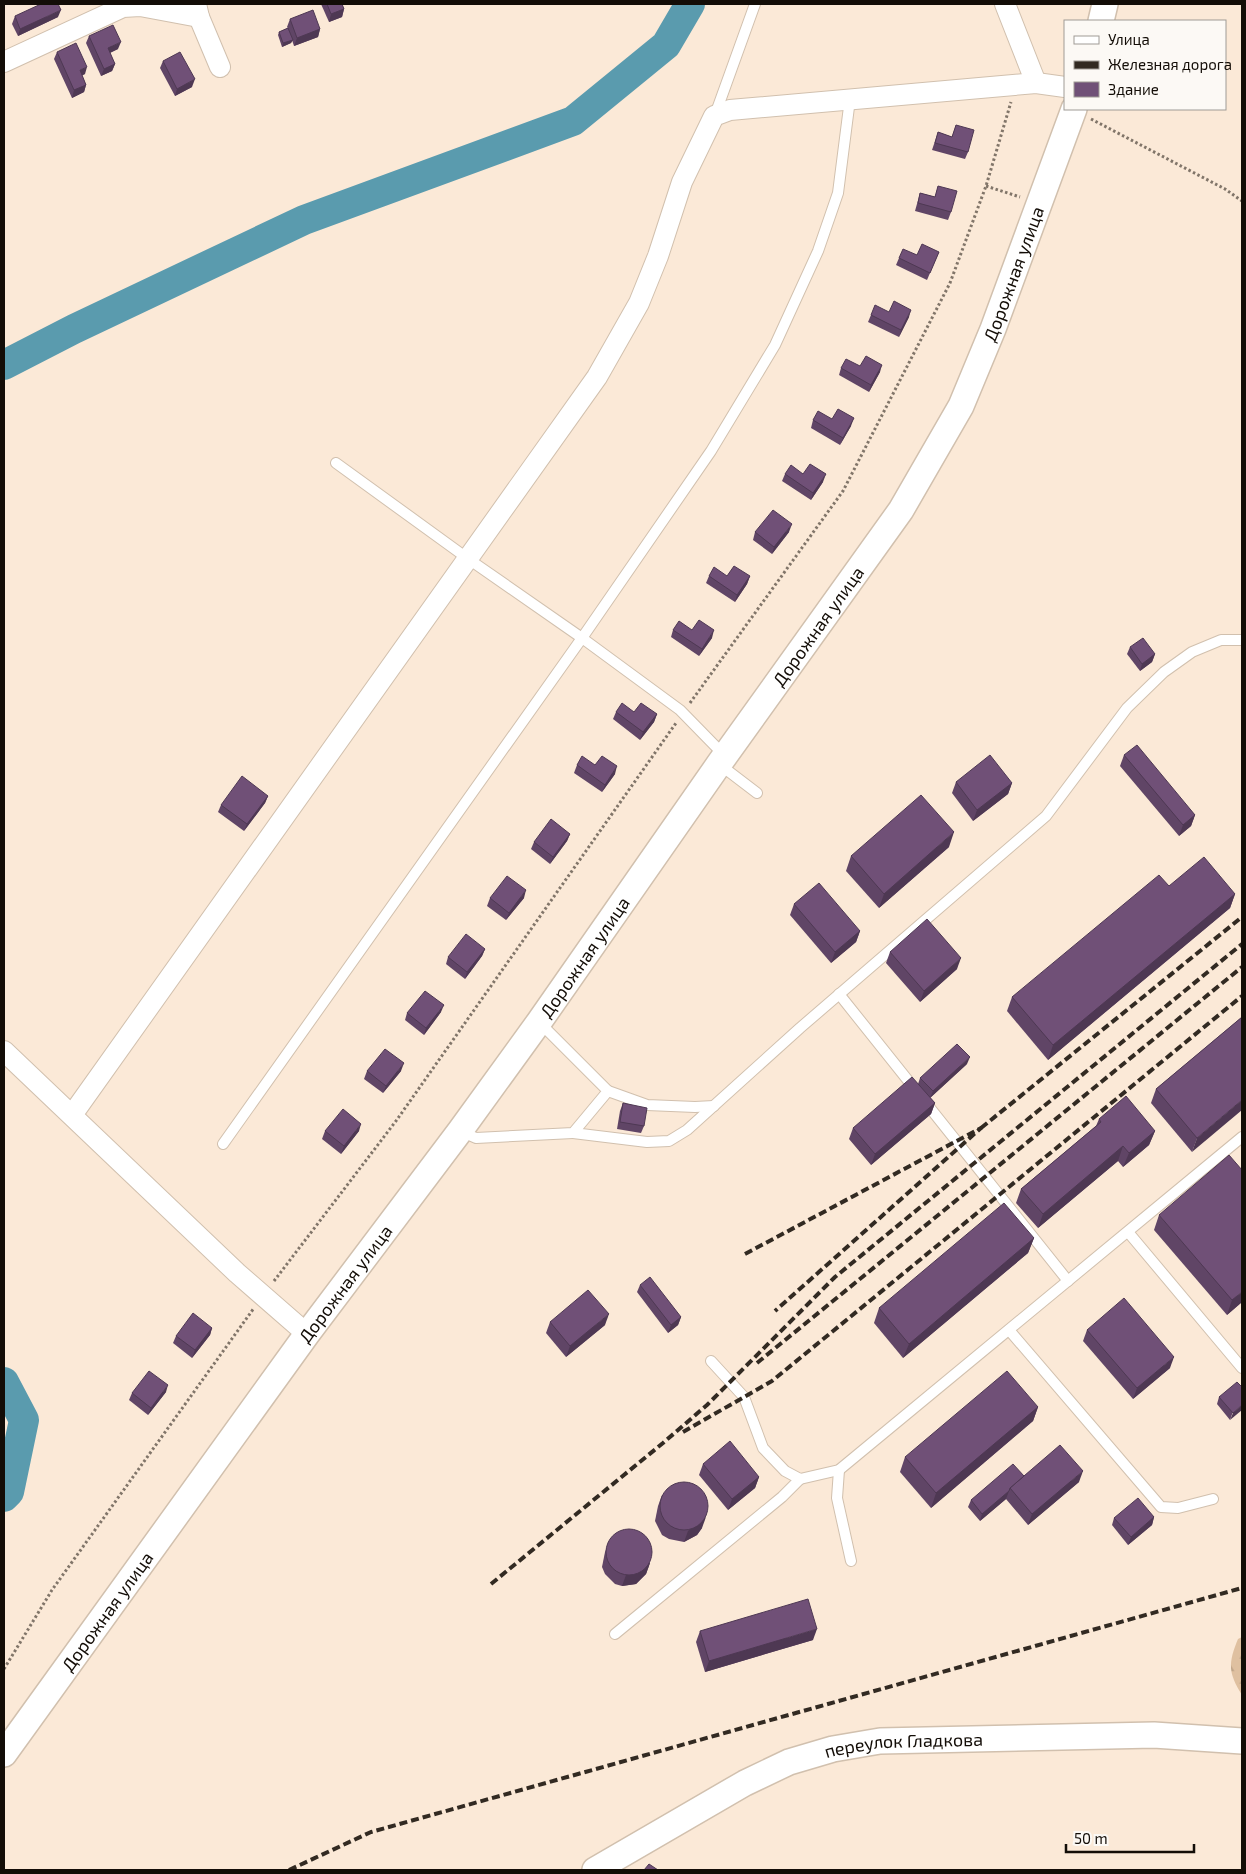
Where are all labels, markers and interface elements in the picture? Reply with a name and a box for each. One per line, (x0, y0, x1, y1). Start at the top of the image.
legend (1064, 20, 1226, 110)
text: Улица (1108, 30, 1150, 48)
text: Железная дорога (1108, 55, 1232, 73)
text: Здание (1108, 80, 1159, 98)
street label: Дорожная улица (978, 203, 1048, 345)
street label: Дорожная улица (767, 562, 868, 690)
street label: Дорожная улица (535, 892, 634, 1022)
street label: Дорожная улица (293, 1220, 397, 1347)
street label: Дорожная улица (56, 1547, 158, 1675)
street label: переулок Гладкова (821, 1728, 983, 1762)
scale bar (1066, 1822, 1194, 1854)
text: 50 m (1074, 1829, 1108, 1847)

